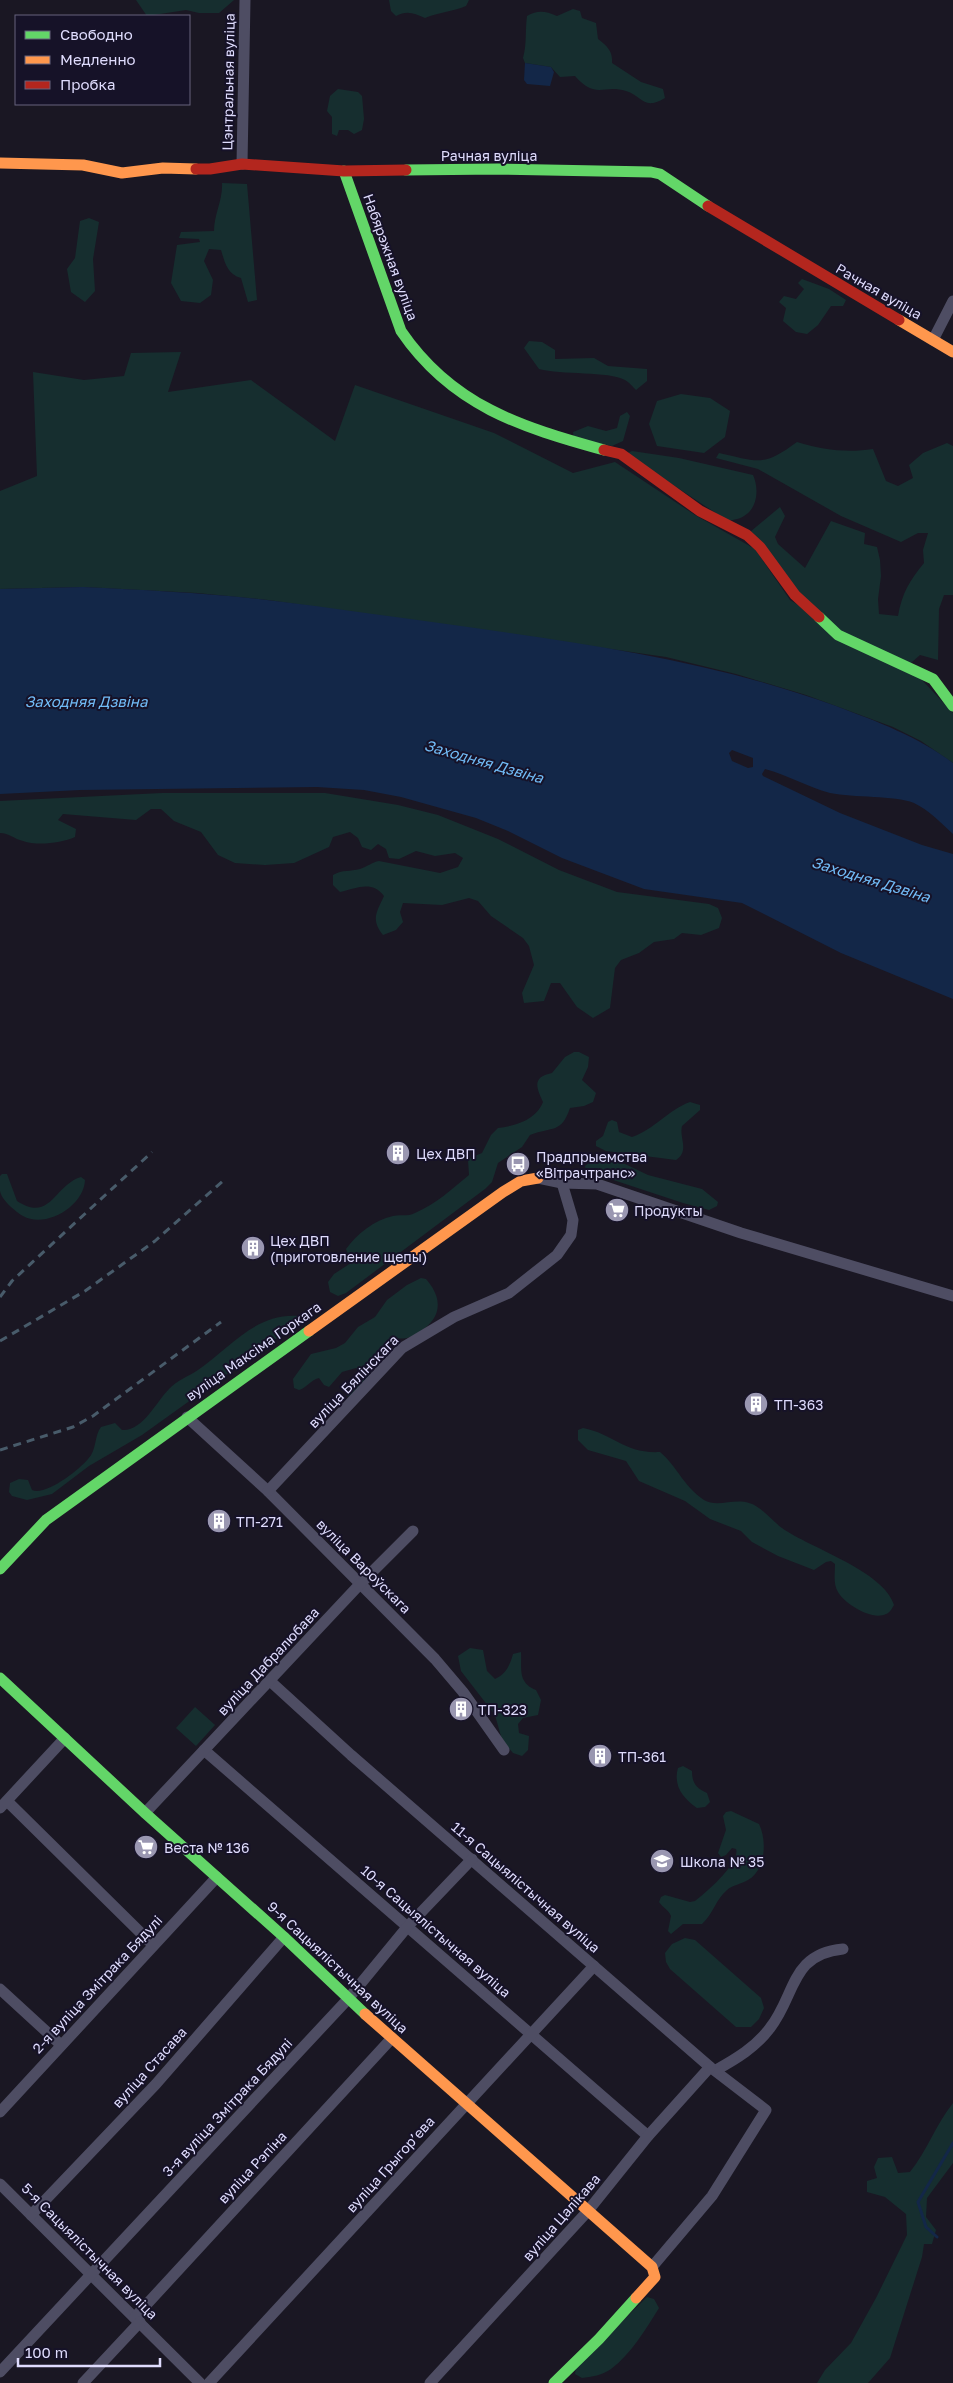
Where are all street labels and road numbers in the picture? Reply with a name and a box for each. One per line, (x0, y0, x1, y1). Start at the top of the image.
street label: Цэнтральная вуліца (218, 13, 238, 151)
street label: Рачная вуліца (441, 147, 537, 164)
street label: Набярэжная вуліца (360, 191, 422, 323)
street label: Рачная вуліца (833, 259, 925, 323)
street label: вуліца Максіма Горкага (182, 1298, 324, 1404)
street label: вуліца Бялінскага (304, 1331, 402, 1431)
street label: вуліца Вароўскага (313, 1515, 415, 1617)
street label: вуліца Дабралюбава (214, 1603, 322, 1719)
street label: 11-я Сацыялістычная вуліца (448, 1818, 604, 1956)
street label: 10-я Сацыялістычная вуліца (358, 1861, 514, 2001)
street label: 9-я Сацыялістычная вуліца (264, 1897, 412, 2037)
street label: 2-я вуліца Змітрака Бядулі (28, 1911, 166, 2057)
street label: вуліца Стасава (108, 2023, 190, 2111)
street label: 3-я вуліца Змітрака Бядулі (158, 2034, 296, 2180)
street label: вуліца Грыгорʼева (342, 2112, 438, 2216)
street label: вуліца Рэпіна (214, 2127, 290, 2207)
street label: вуліца Цалікава (519, 2170, 603, 2264)
street label: 5-я Сацыялістычная вуліца (18, 2179, 162, 2323)

